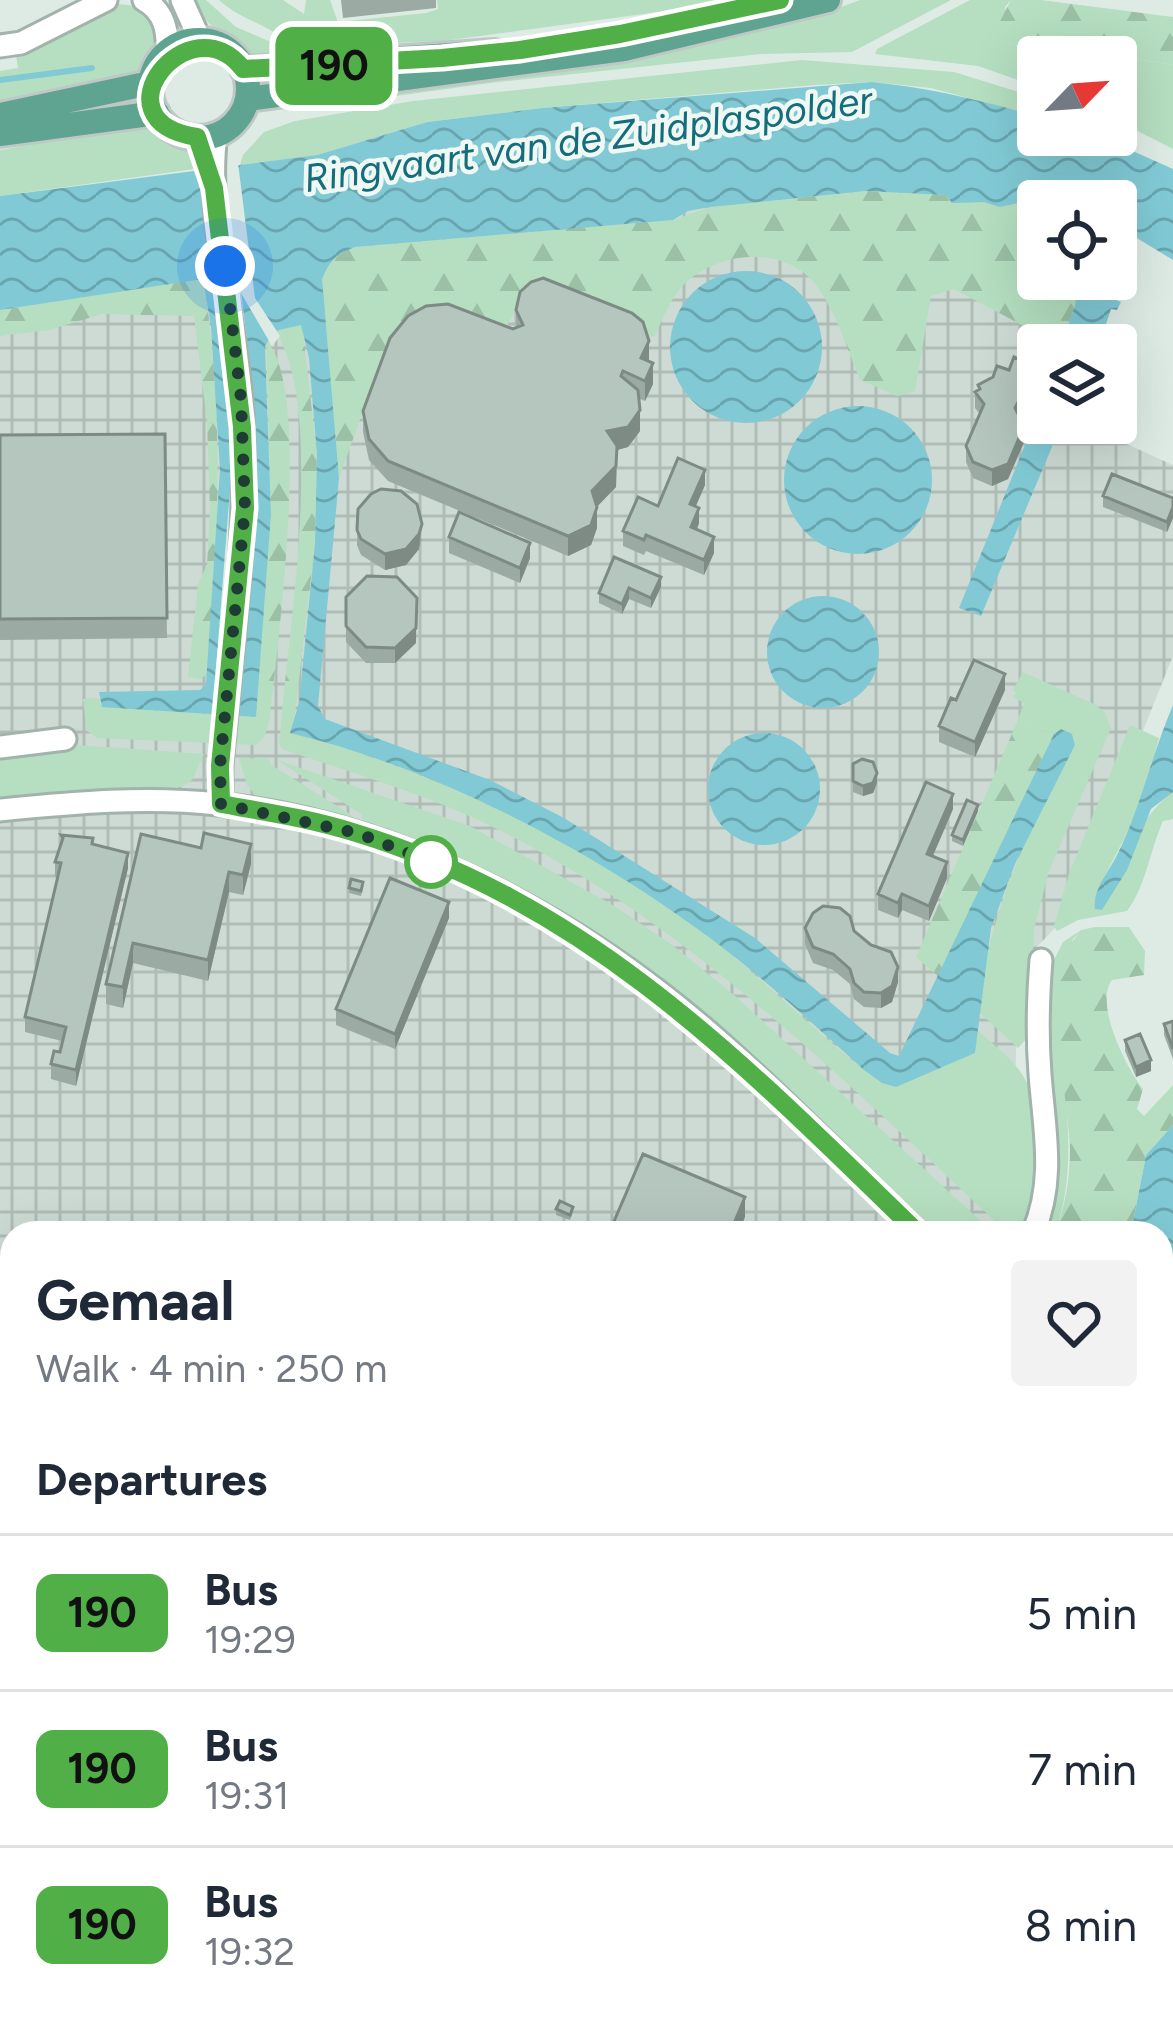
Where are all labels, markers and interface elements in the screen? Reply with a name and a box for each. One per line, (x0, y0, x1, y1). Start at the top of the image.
line badge: 190 (265, 27, 403, 105)
north arrow (1017, 36, 1137, 156)
map controls (1017, 36, 1137, 444)
text: 190 (299, 40, 369, 91)
water label: Ringvaart van de Zuidplaspolder (301, 76, 877, 202)
button: locate (1017, 180, 1137, 300)
your location (195, 236, 255, 296)
button: layers (1017, 324, 1137, 444)
unlabelled marker (406, 837, 456, 887)
button: heart (1011, 1260, 1137, 1386)
text: Gemaal (36, 1266, 234, 1334)
text: Walk · 4 min · 250 m (36, 1345, 387, 1392)
text: Departures (36, 1452, 267, 1506)
text: Bus (204, 1562, 278, 1616)
text: 5 min (1026, 1586, 1137, 1640)
text: 190 (67, 1587, 137, 1638)
text: 19:29 (204, 1616, 296, 1663)
text: Bus (204, 1718, 278, 1772)
text: 7 min (1028, 1742, 1137, 1796)
text: 190 (67, 1743, 137, 1794)
text: 19:31 (204, 1772, 289, 1819)
text: Bus (204, 1874, 278, 1928)
text: 8 min (1024, 1898, 1137, 1952)
text: 190 (67, 1899, 137, 1950)
text: 19:32 (204, 1928, 295, 1975)

